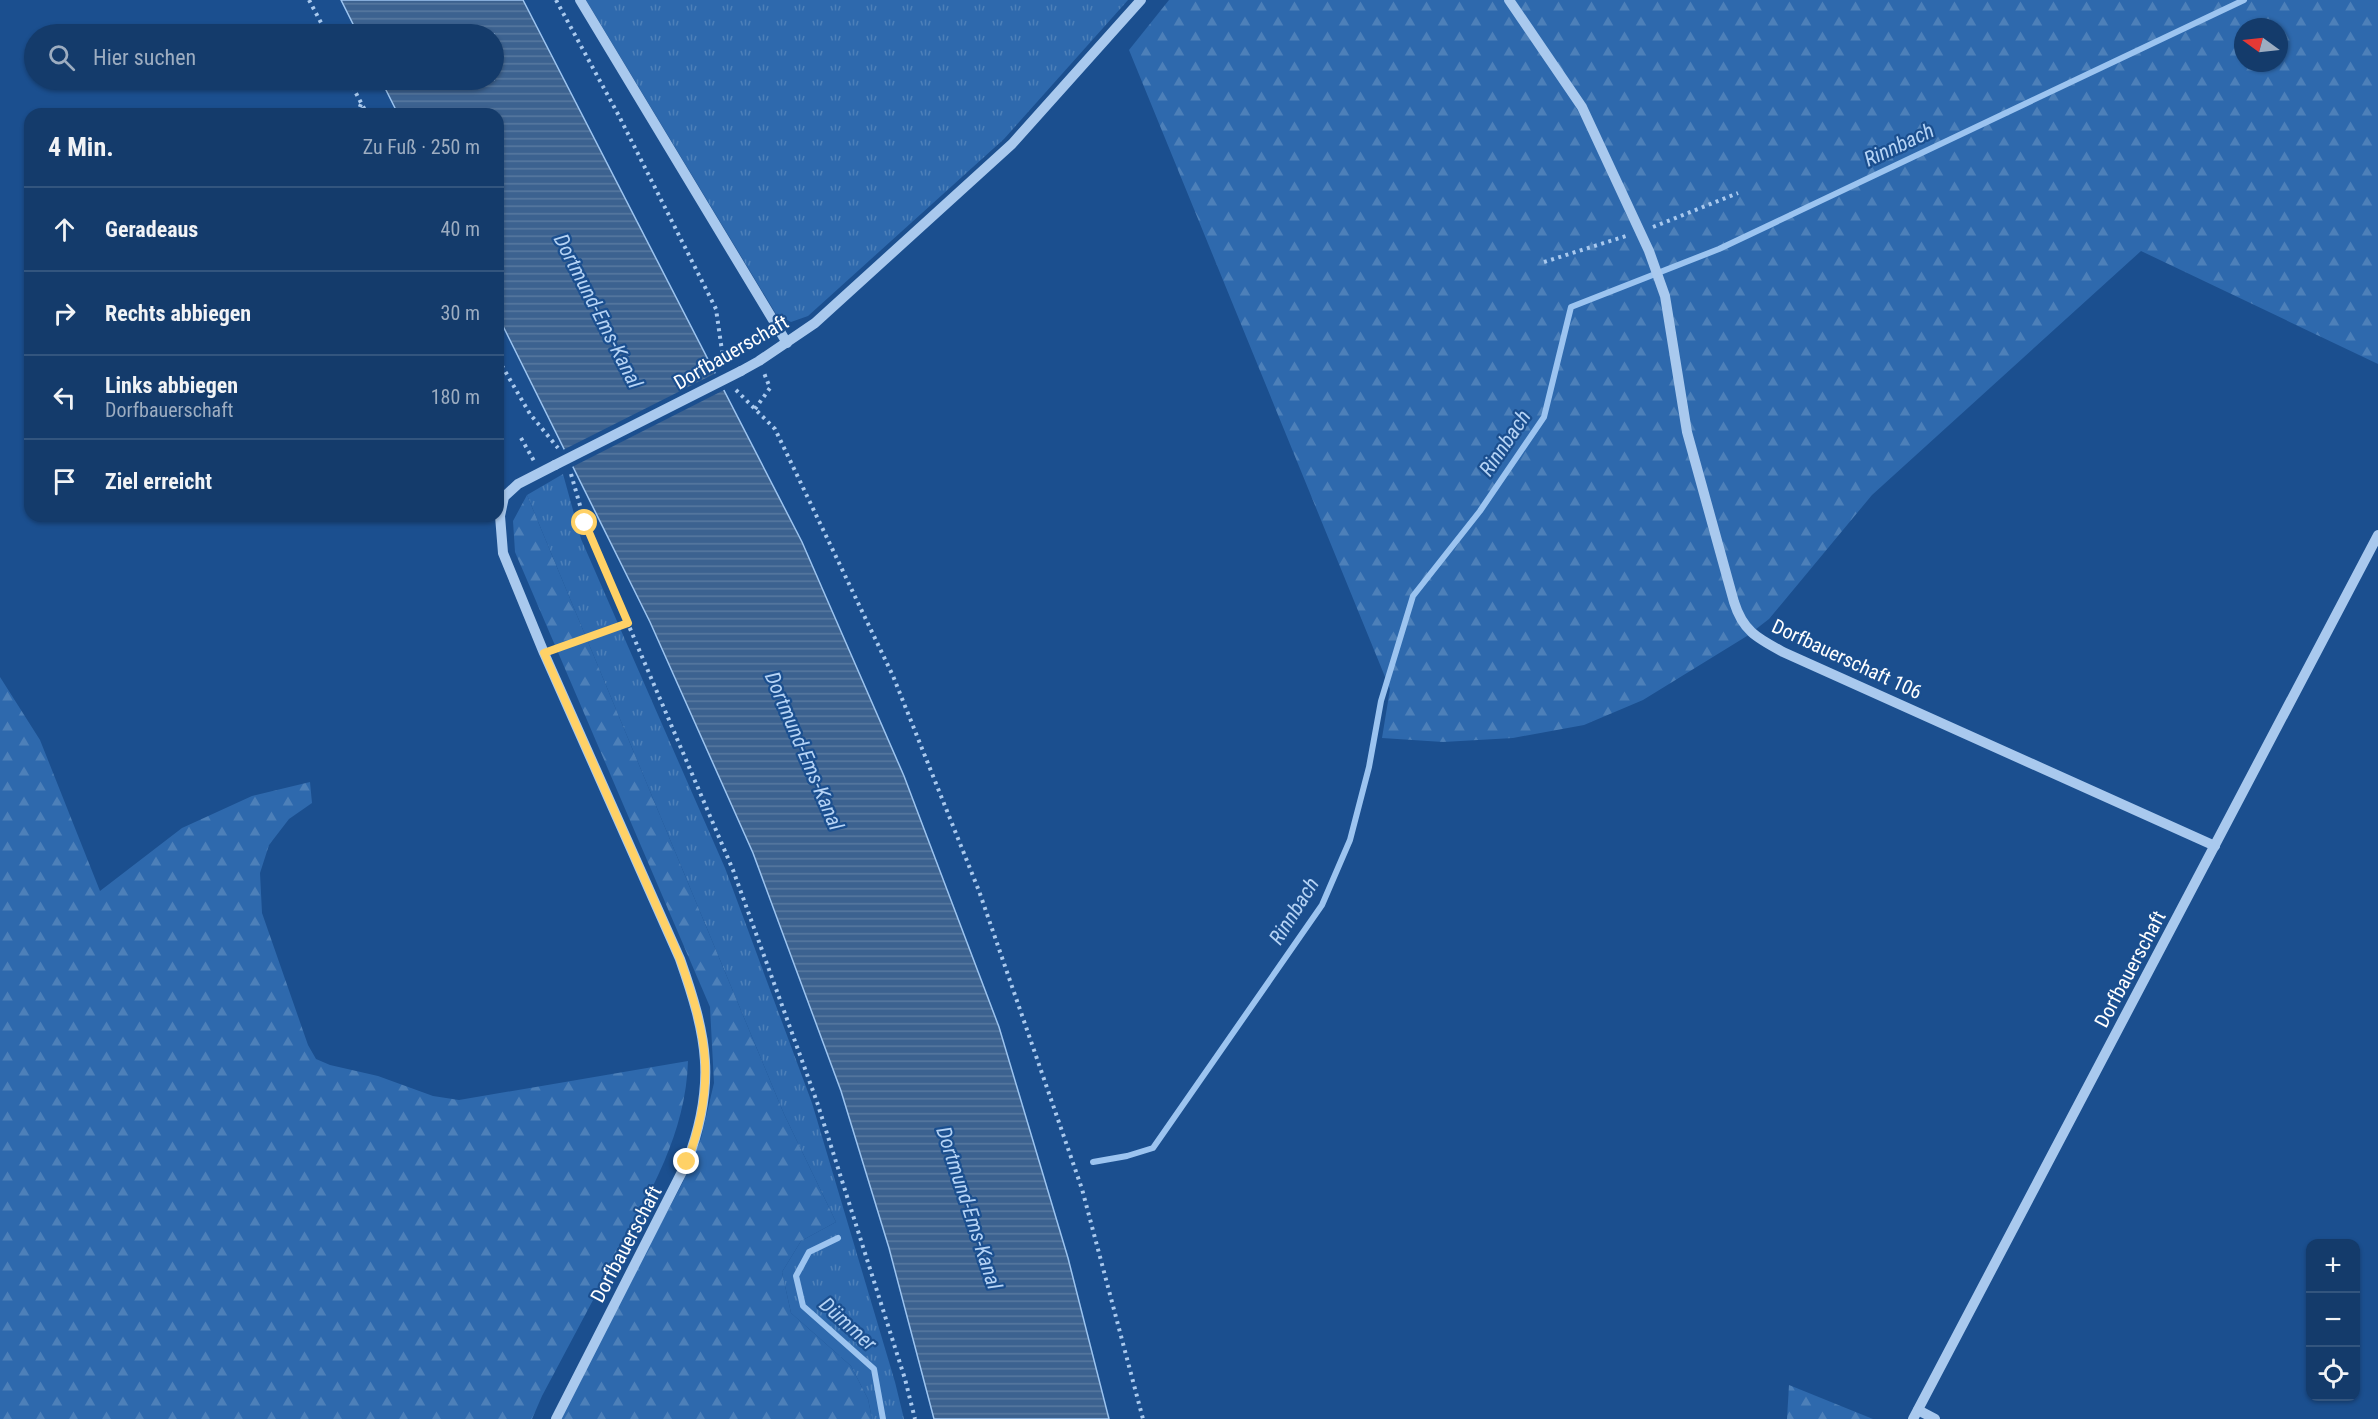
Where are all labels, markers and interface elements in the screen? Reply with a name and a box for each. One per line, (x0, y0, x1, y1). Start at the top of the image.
north arrow (2234, 18, 2288, 72)
search box (24, 24, 504, 90)
icon: search (45, 41, 78, 74)
text: Hier suchen (93, 45, 196, 70)
water label: Rinnbach (1860, 118, 1938, 172)
text: 4 Min. (48, 132, 114, 162)
text: Zu Fuß · 250 m (363, 135, 480, 159)
icon: ahead (48, 213, 81, 246)
text: Geradeaus (105, 217, 198, 242)
text: 40 m (441, 217, 480, 241)
water label: Dortmund-Ems-Kanal (549, 230, 647, 392)
icon: right (48, 297, 81, 330)
text: Rechts abbiegen (105, 301, 251, 326)
text: 30 m (441, 301, 480, 325)
street label: Dorfbauerschaft (669, 309, 793, 395)
text: Links abbiegen (105, 373, 238, 398)
icon: left (48, 381, 81, 414)
text: 180 m (431, 385, 480, 409)
text: Dorfbauerschaft (105, 398, 233, 422)
water label: Rinnbach (1474, 405, 1536, 481)
icon: arrive (48, 465, 81, 498)
text: Ziel erreicht (105, 469, 212, 494)
route start (571, 509, 597, 535)
street label: Dorfbauerschaft 106 (1768, 614, 1926, 704)
water label: Dortmund-Ems-Kanal (760, 668, 848, 834)
water label: Rinnbach (1264, 873, 1324, 949)
street label: Dorfbauerschaft (2089, 907, 2171, 1031)
water label: Dortmund-Ems-Kanal (931, 1124, 1007, 1293)
route end (673, 1148, 699, 1174)
street label: Dorfbauerschaft (585, 1182, 667, 1306)
map controls (2306, 1239, 2360, 1401)
button: + (2306, 1239, 2360, 1293)
water label: Dümmer (815, 1292, 882, 1356)
button: − (2306, 1293, 2360, 1347)
button: locate (2306, 1347, 2360, 1401)

